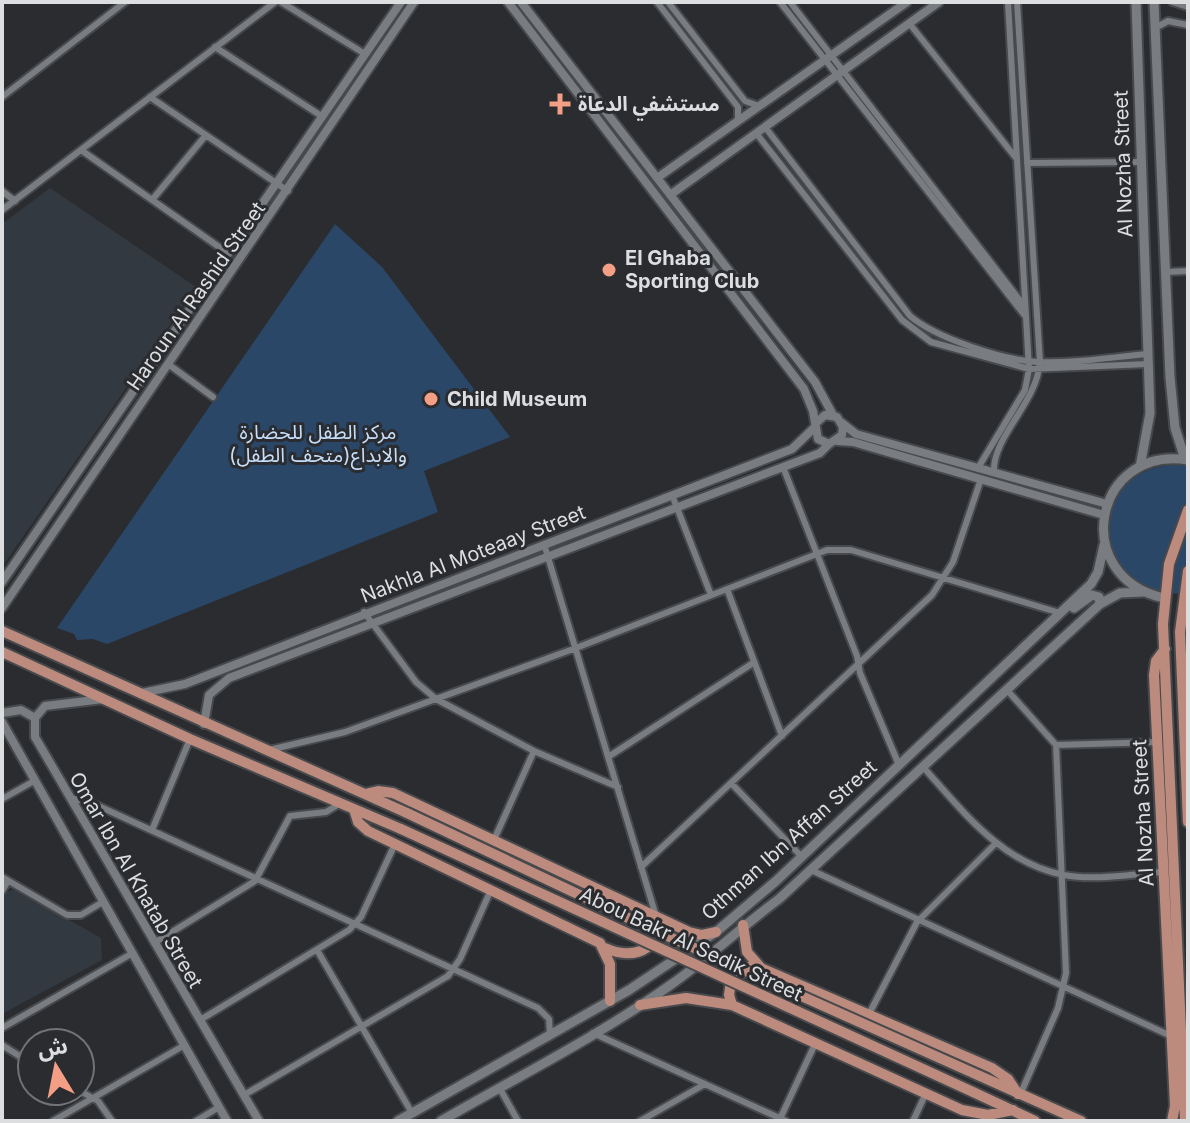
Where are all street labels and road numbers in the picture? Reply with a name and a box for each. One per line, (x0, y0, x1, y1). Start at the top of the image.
street label: Al Nozha Street (1108, 90, 1138, 238)
street label: Haroun Al Rashid Street (122, 197, 270, 395)
street label: Nakhla Al Moteaay Street (357, 500, 589, 608)
street label: Al Nozha Street (1127, 738, 1159, 887)
street label: Othman Ibn Affan Street (696, 755, 882, 925)
street label: Omar Ibn Al Khatab Street (64, 768, 208, 993)
street label: Abou Bakr Al Sedik Street (576, 882, 807, 1006)

